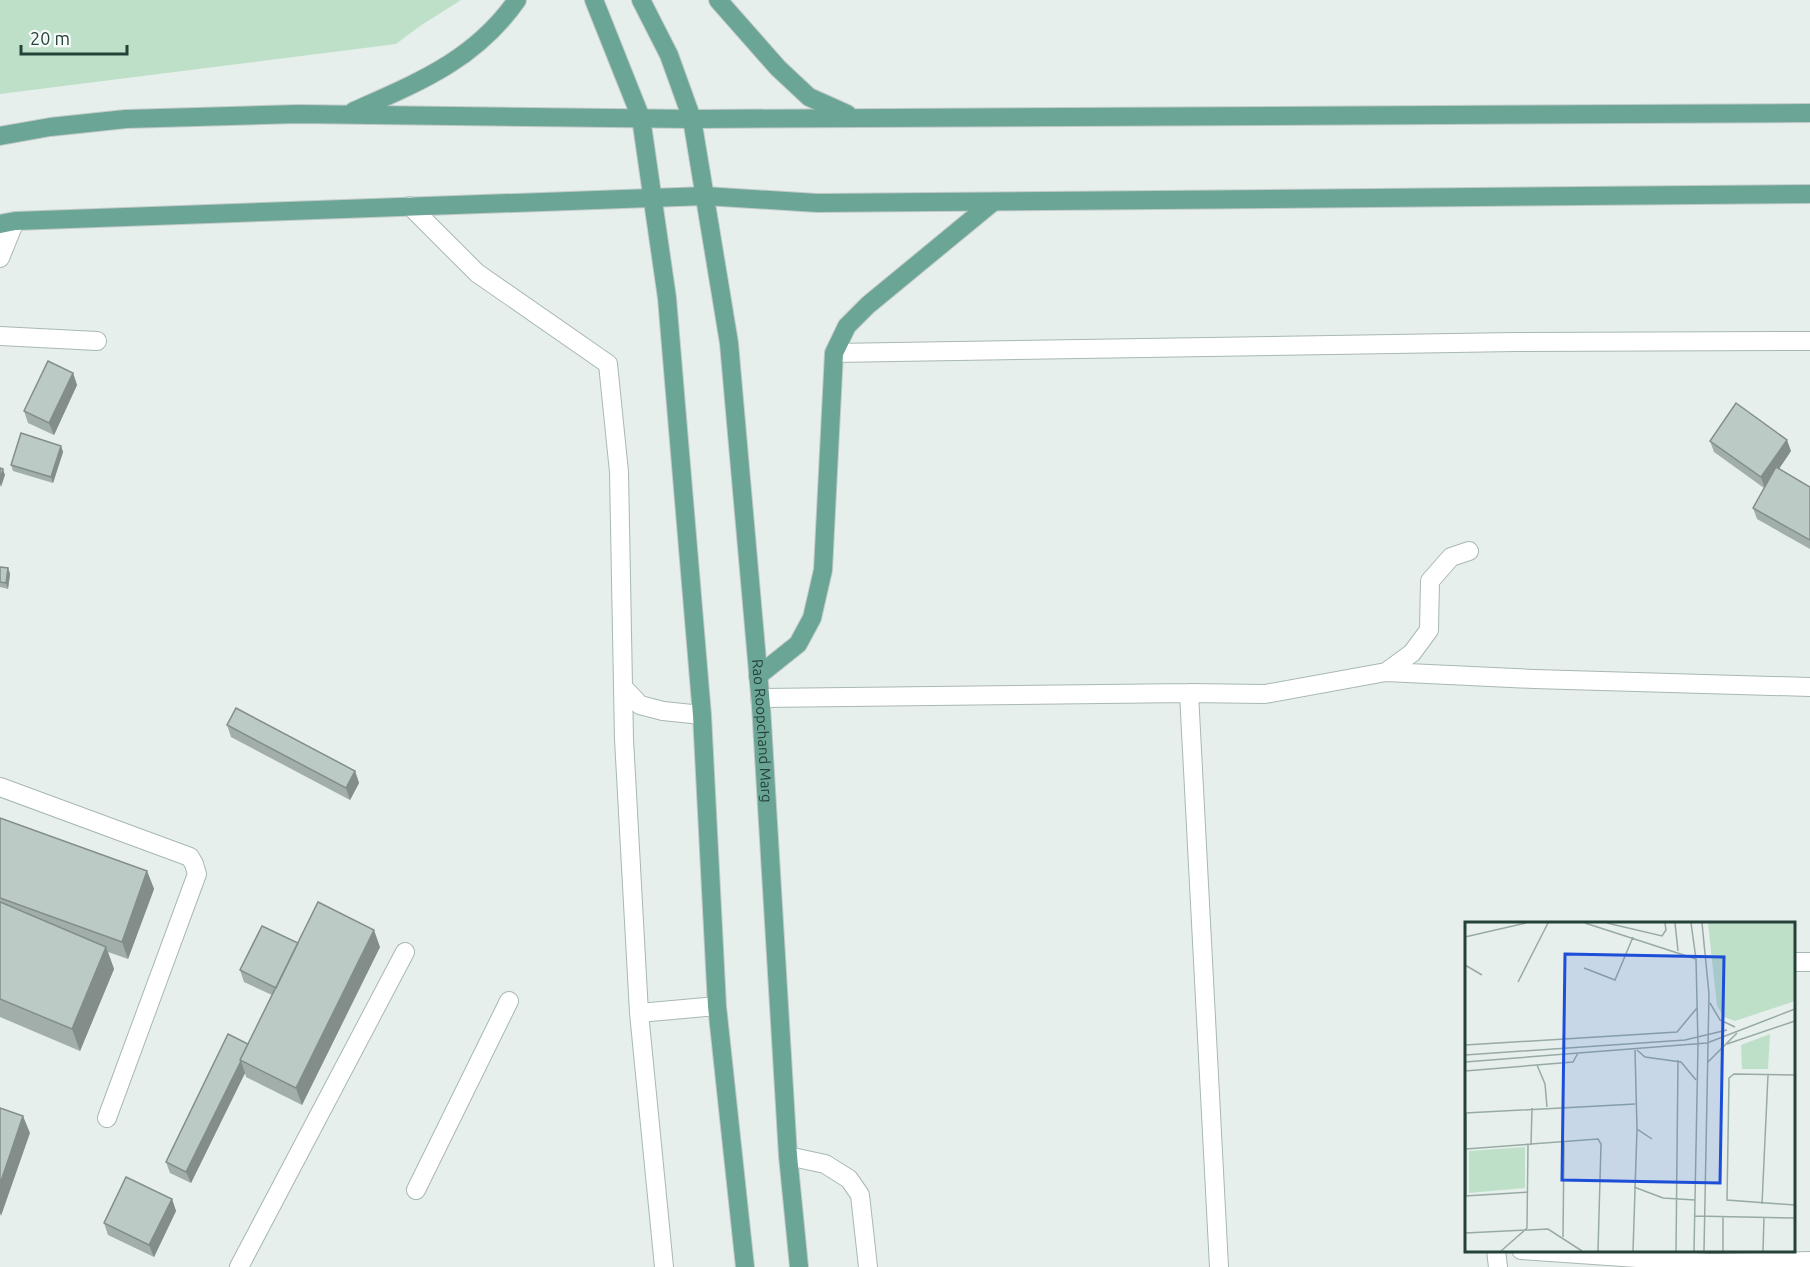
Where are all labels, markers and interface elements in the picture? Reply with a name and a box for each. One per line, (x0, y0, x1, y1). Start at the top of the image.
scale bar (21, 18, 128, 56)
text: 20 m (30, 28, 70, 48)
street label: Rao Roopchand Marg (749, 658, 776, 803)
inset map (1465, 922, 1795, 1252)

